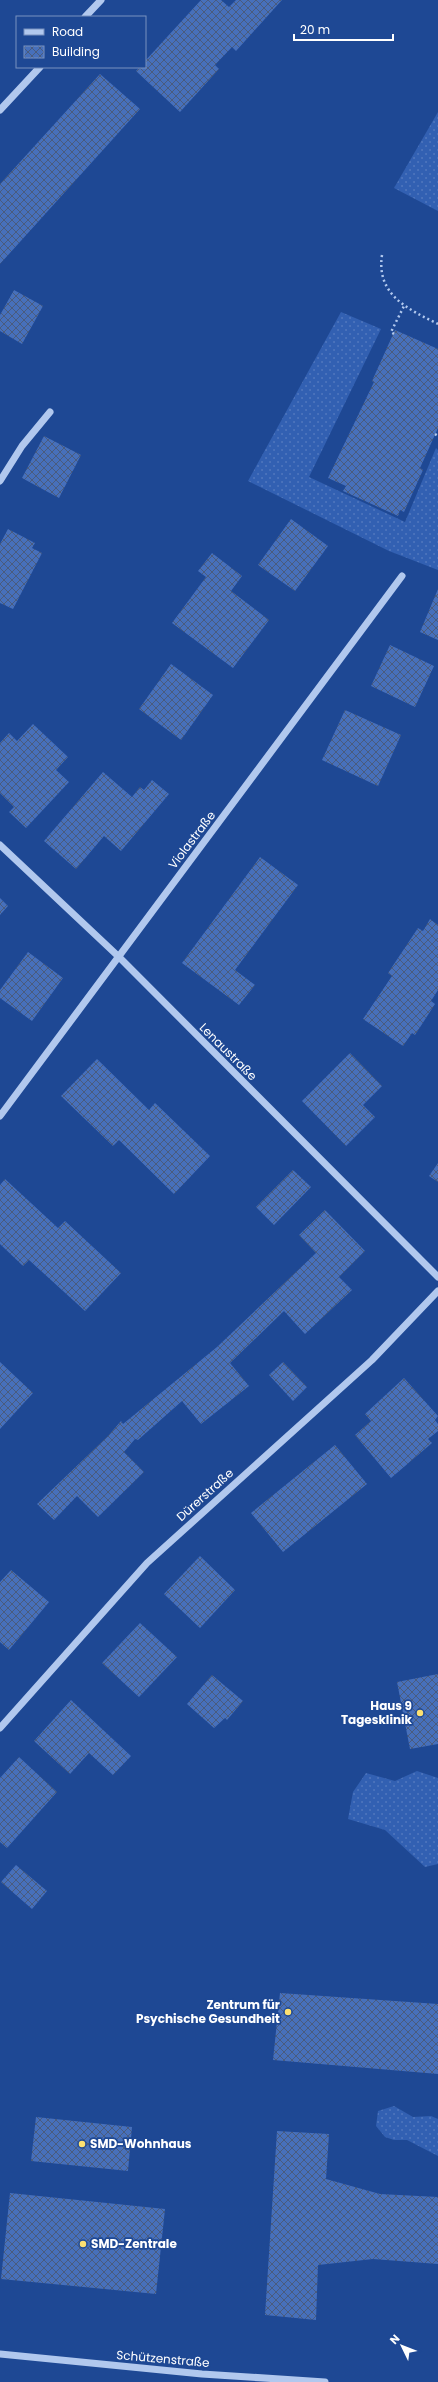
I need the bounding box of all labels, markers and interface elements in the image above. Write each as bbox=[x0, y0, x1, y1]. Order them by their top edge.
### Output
legend bbox=[16, 16, 146, 68]
scale bar bbox=[294, 16, 393, 42]
text: 20 m bbox=[300, 21, 330, 38]
text: Road bbox=[52, 23, 83, 40]
text: Building bbox=[52, 43, 100, 60]
street label: Violastraße bbox=[164, 807, 219, 872]
street label: Lenaustraße bbox=[196, 1019, 261, 1084]
street label: Dürerstraße bbox=[172, 1464, 237, 1525]
place label: Haus 9 Tagesklinik bbox=[341, 1697, 413, 1728]
marker: Haus 9 Tagesklinik bbox=[415, 1708, 425, 1718]
place label: Zentrum für Psychische Gesundheit bbox=[136, 1996, 280, 2027]
marker: Zentrum für Psychische Gesundheit bbox=[283, 2007, 293, 2017]
place label: SMD-Wohnhaus bbox=[90, 2135, 192, 2152]
marker: SMD-Wohnhaus bbox=[77, 2139, 87, 2149]
place label: SMD-Zentrale bbox=[91, 2235, 177, 2252]
marker: SMD-Zentrale bbox=[78, 2239, 88, 2249]
north arrow bbox=[382, 2326, 422, 2366]
text: N bbox=[386, 2331, 403, 2348]
street label: Schützenstraße bbox=[116, 2346, 210, 2371]

